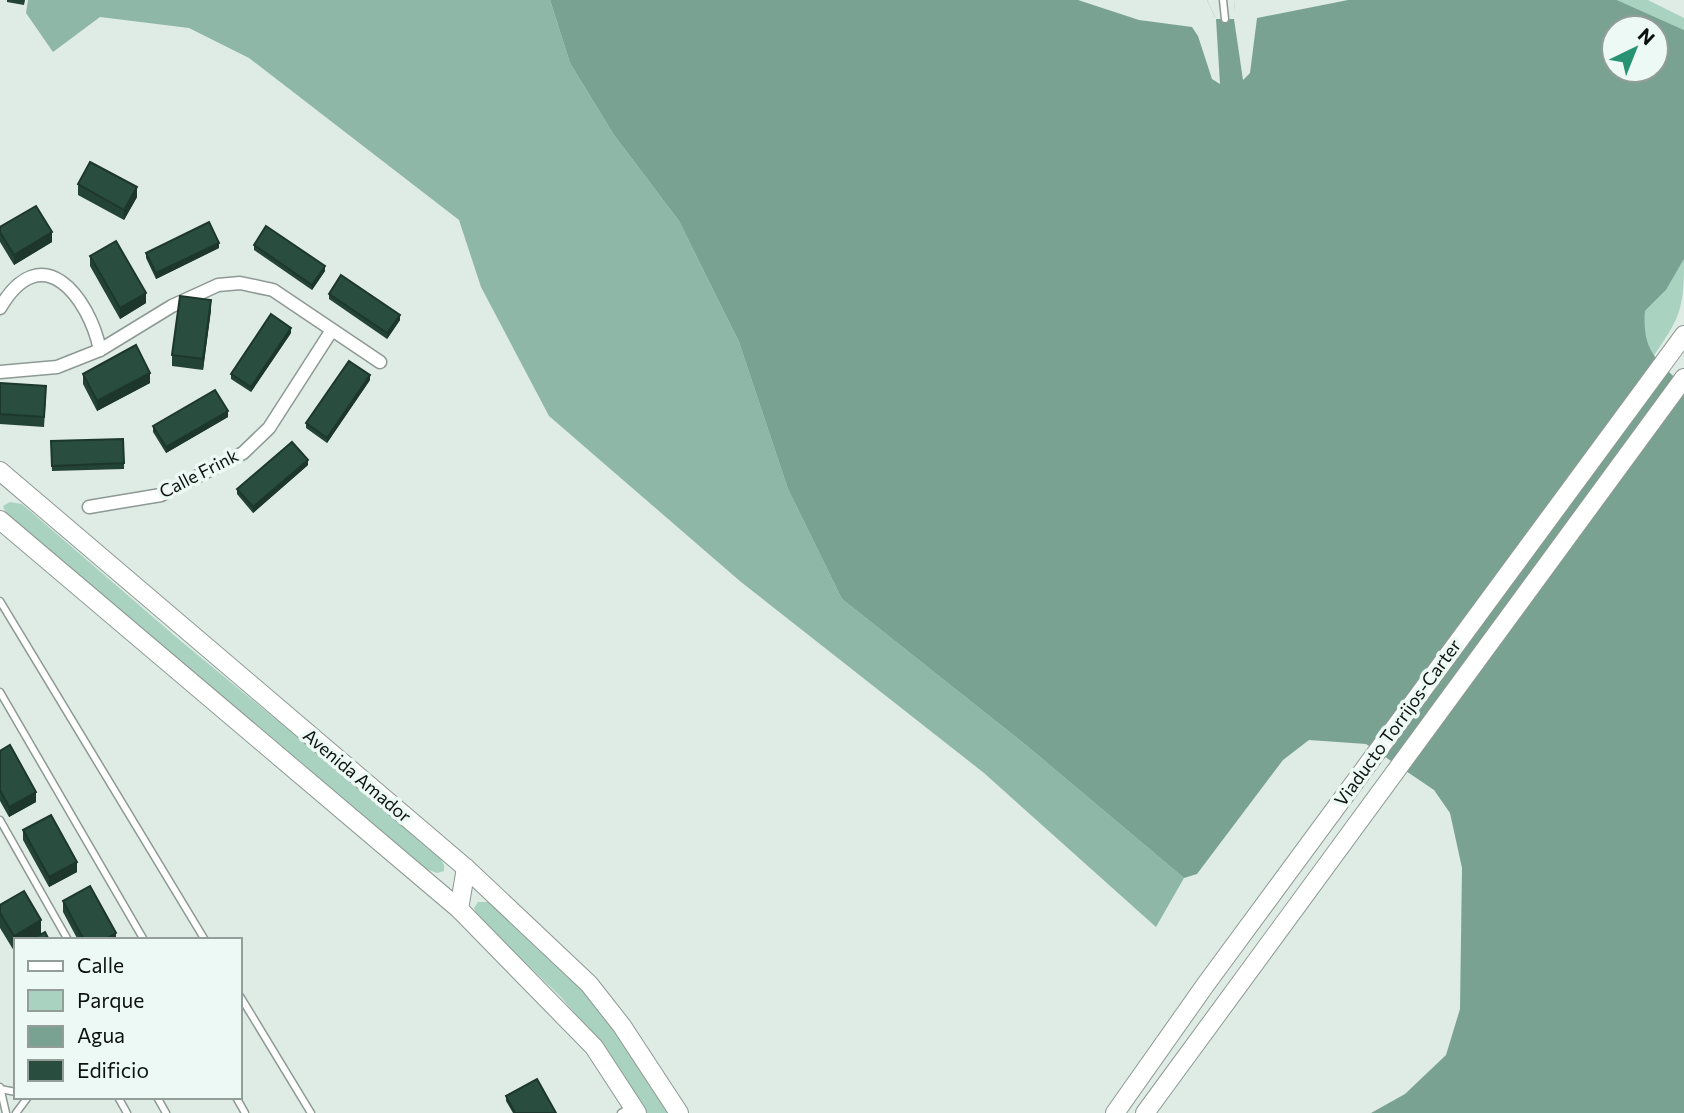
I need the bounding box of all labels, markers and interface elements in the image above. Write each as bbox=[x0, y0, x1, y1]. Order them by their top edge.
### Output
north arrow bbox=[1600, 14, 1670, 84]
text: N bbox=[1634, 23, 1660, 49]
street label: Calle Frink bbox=[155, 444, 242, 502]
street label: Viaducto Torrijos-Carter bbox=[1329, 635, 1465, 810]
street label: Avenida Amador bbox=[299, 724, 416, 827]
legend bbox=[14, 938, 242, 1099]
text: Calle bbox=[77, 952, 124, 977]
text: Parque bbox=[77, 987, 144, 1012]
text: Agua bbox=[77, 1022, 125, 1047]
text: Edificio bbox=[77, 1057, 149, 1082]

